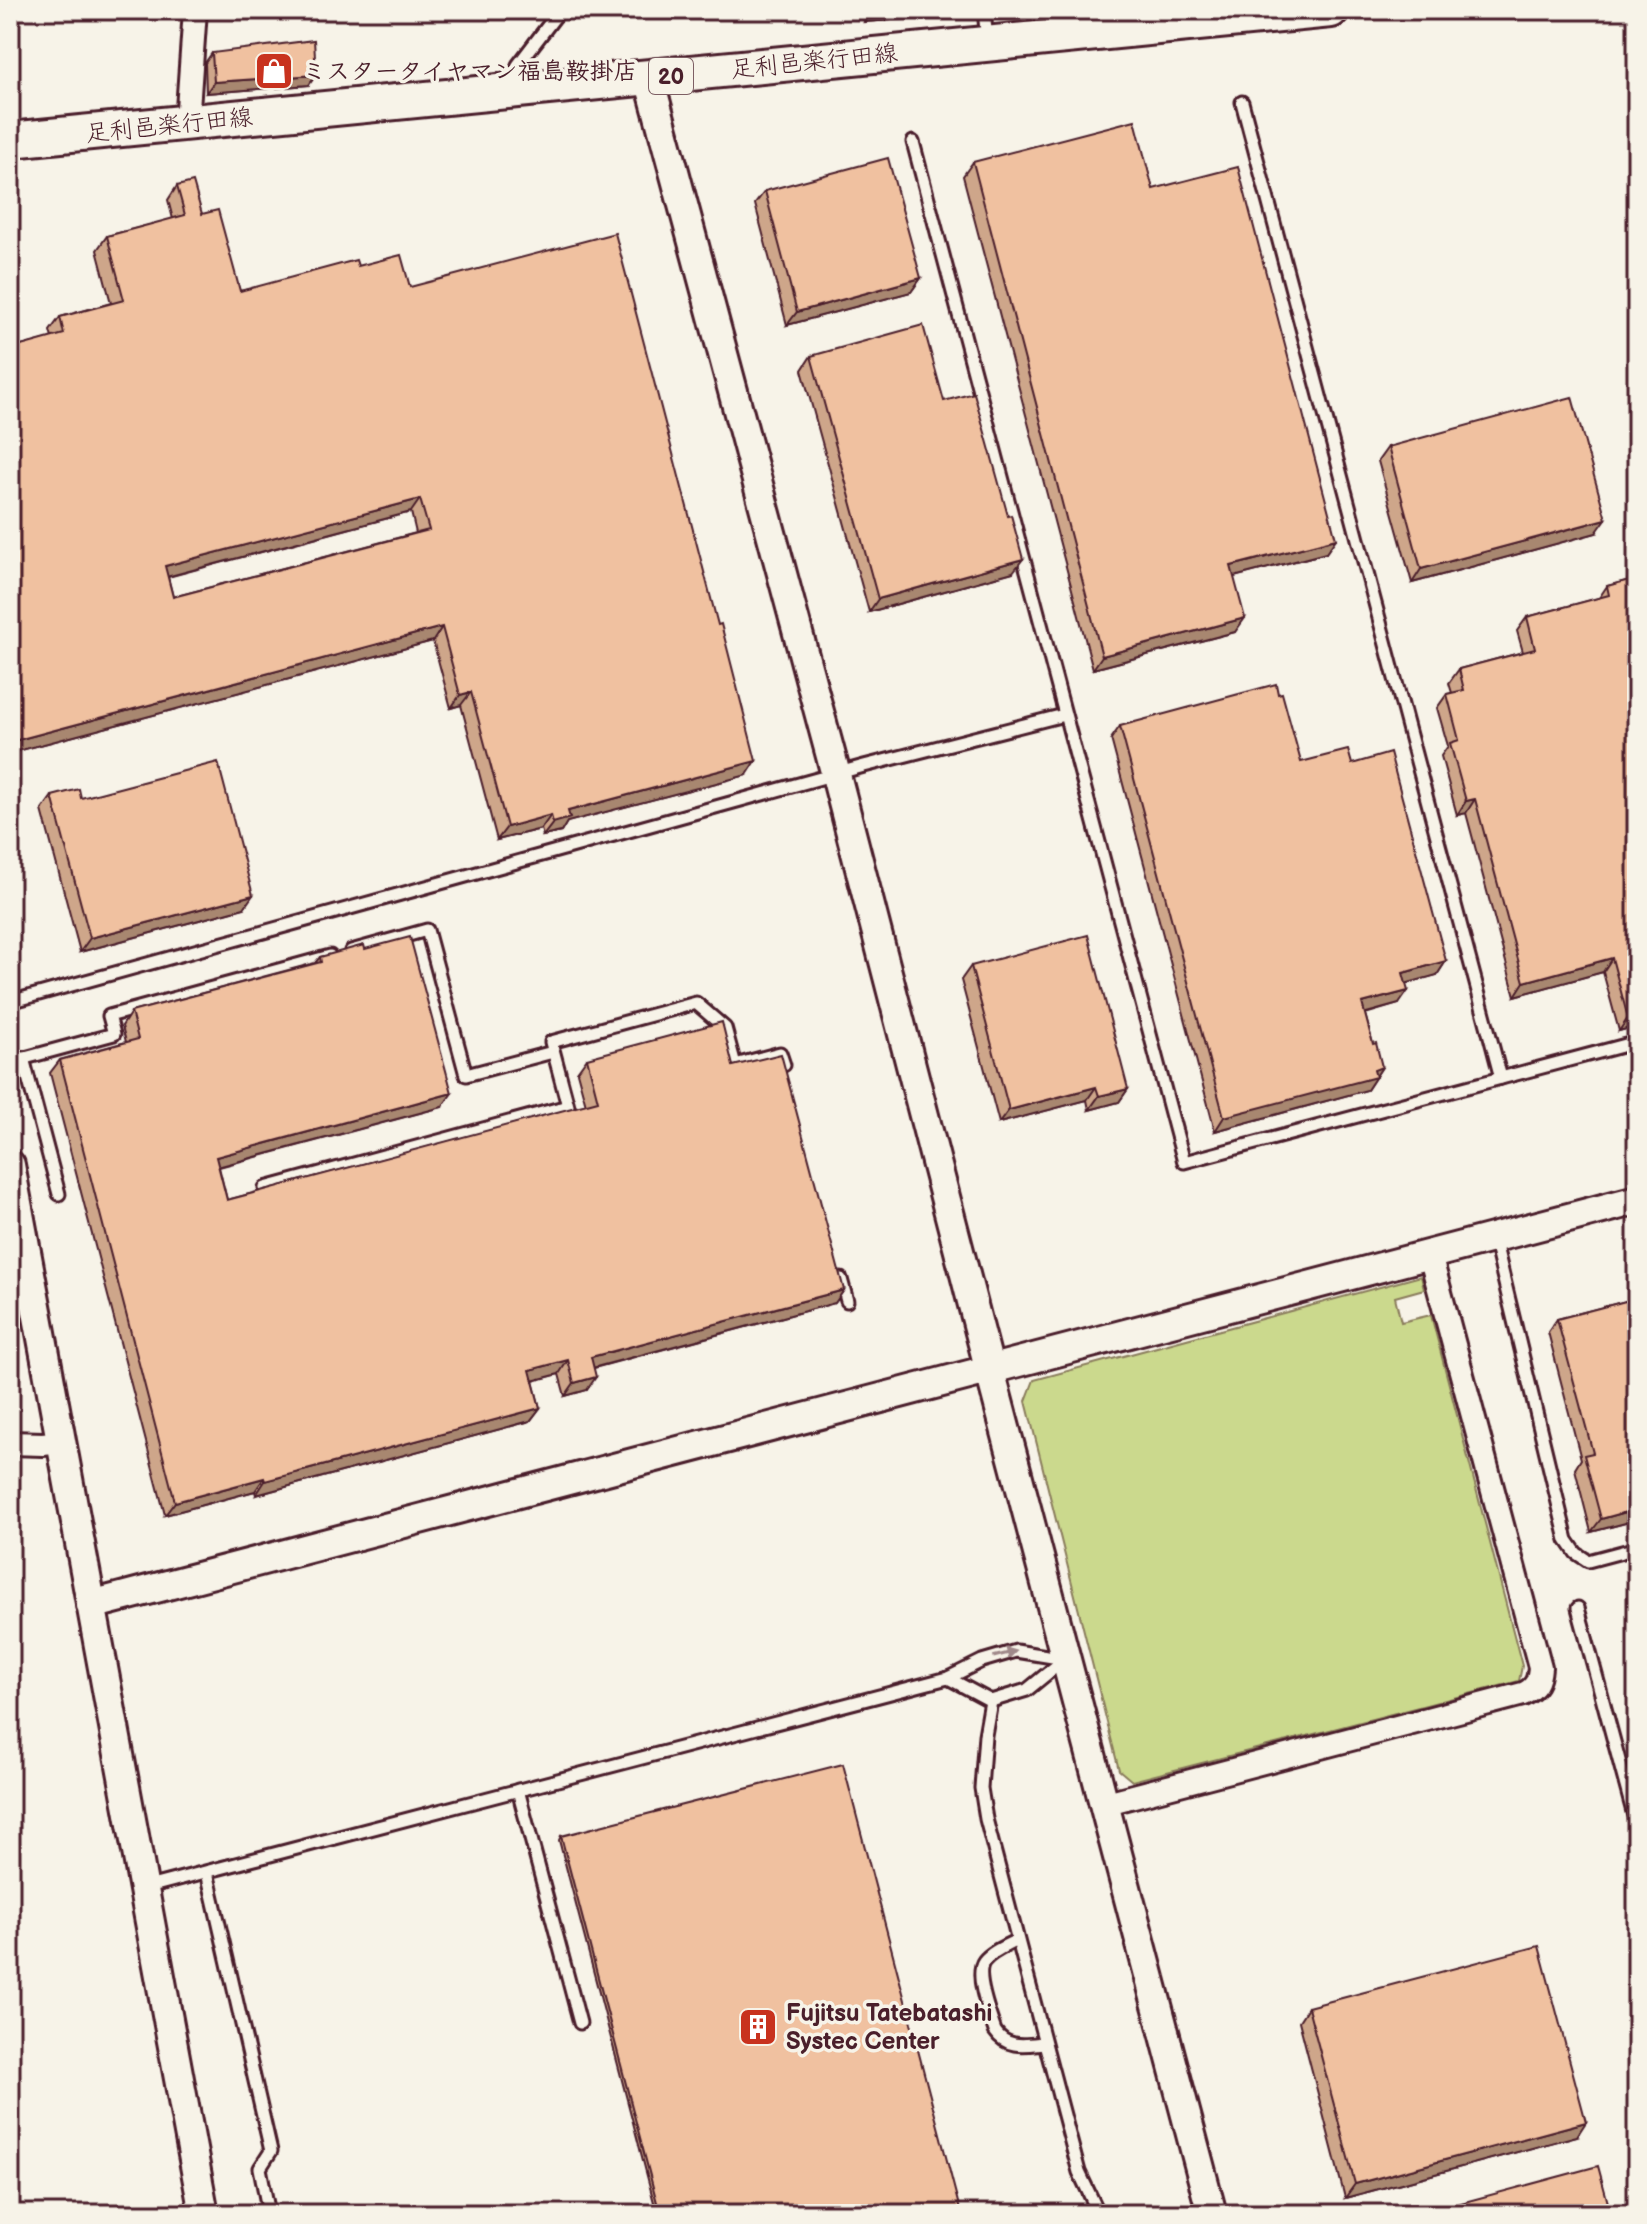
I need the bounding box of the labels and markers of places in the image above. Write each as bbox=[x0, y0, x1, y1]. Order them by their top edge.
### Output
shop icon: ミスタータイヤマン福島鞍掛店 bbox=[253, 50, 295, 92]
place label: ミスタータイヤマン福島鞍掛店 bbox=[302, 57, 638, 86]
place label: Fujitsu Tatebatashi Systec Center bbox=[786, 1999, 992, 2056]
building icon: Fujitsu Tatebatashi Systec Center bbox=[737, 2006, 779, 2048]

